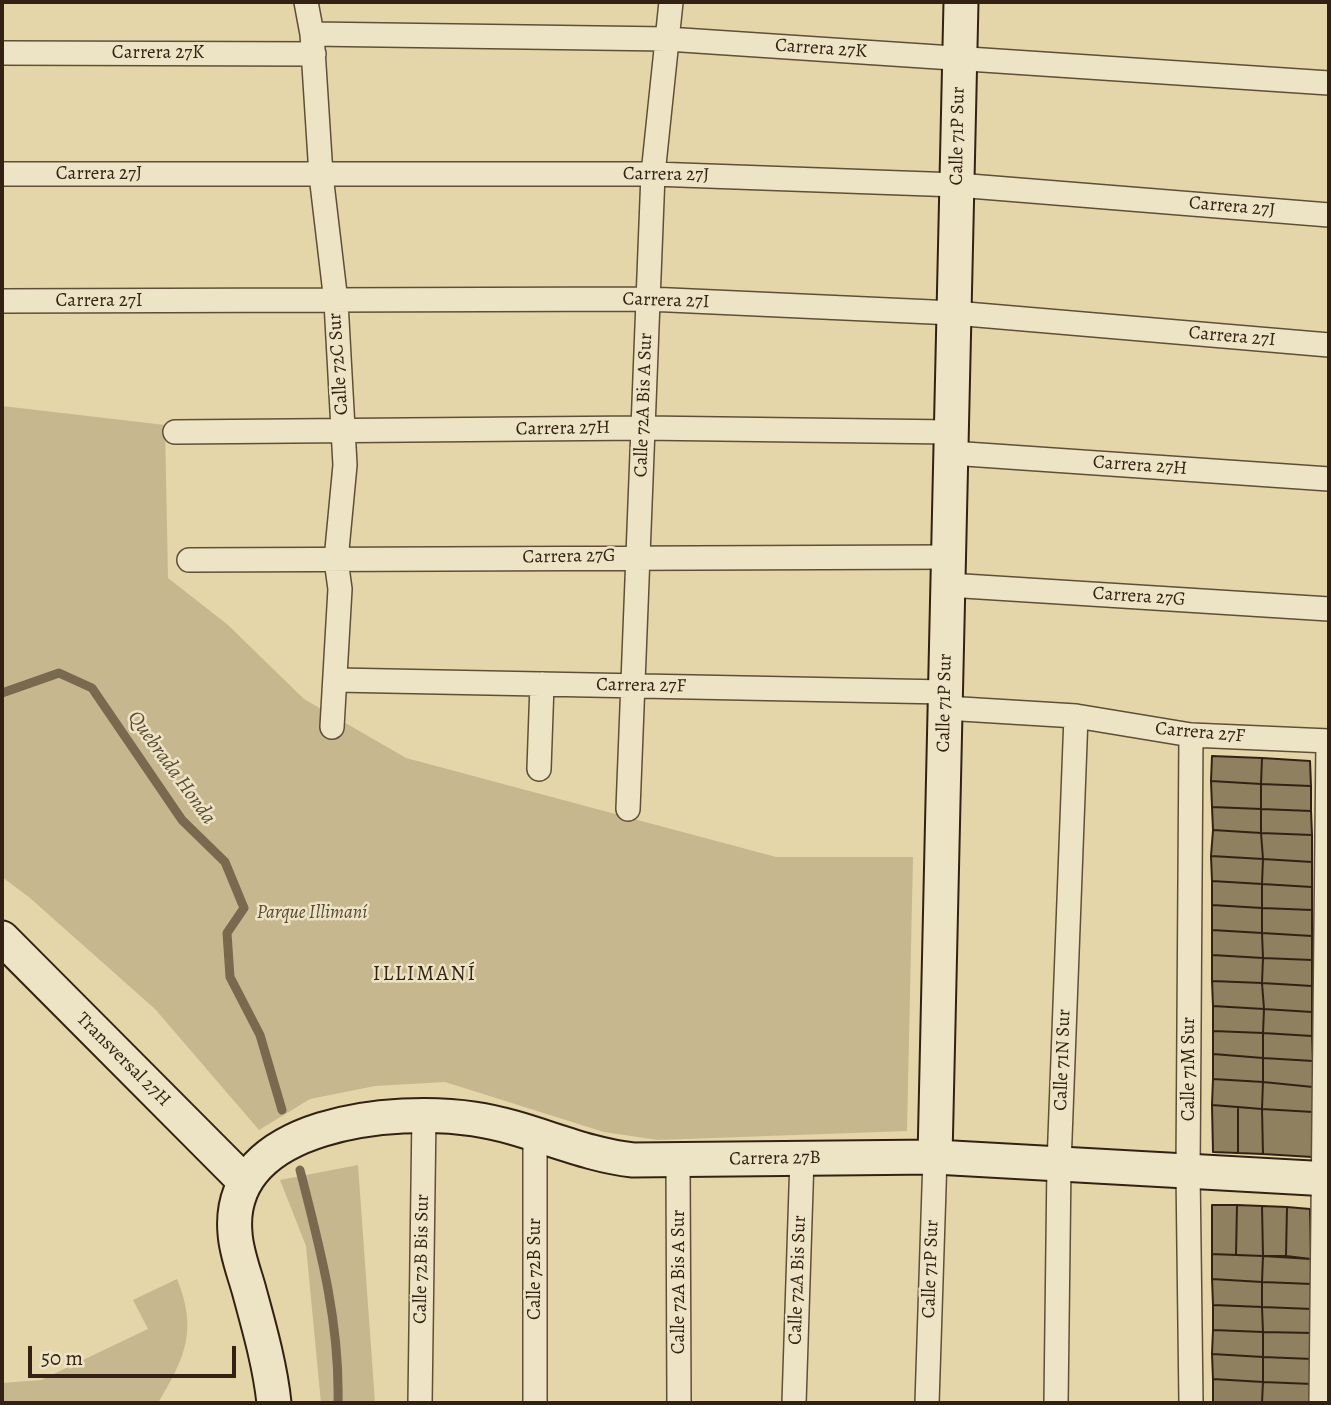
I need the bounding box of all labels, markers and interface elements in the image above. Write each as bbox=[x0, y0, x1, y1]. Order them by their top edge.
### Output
street label: Carrera 27K bbox=[774, 34, 868, 64]
street label: Carrera 27K bbox=[112, 42, 204, 64]
street label: Calle 71P Sur bbox=[946, 86, 970, 186]
street label: Carrera 27J bbox=[56, 163, 142, 185]
street label: Carrera 27J bbox=[623, 163, 709, 187]
street label: Carrera 27J bbox=[1188, 192, 1276, 222]
street label: Carrera 27I bbox=[622, 288, 710, 314]
street label: Carrera 27I bbox=[55, 290, 143, 312]
street label: Calle 72C Sur bbox=[324, 312, 354, 416]
street label: Carrera 27I bbox=[1188, 322, 1276, 352]
street label: Calle 72A Bis A Sur bbox=[630, 332, 658, 478]
street label: Carrera 27H bbox=[515, 417, 611, 441]
street label: Carrera 27H bbox=[1092, 451, 1188, 481]
street label: Carrera 27G bbox=[522, 545, 616, 569]
street label: Carrera 27G bbox=[1092, 582, 1186, 612]
street label: Calle 71P Sur bbox=[933, 653, 957, 753]
street label: Carrera 27F bbox=[596, 674, 686, 698]
water label: Quebrada Honda bbox=[121, 706, 221, 830]
street label: Carrera 27F bbox=[1154, 718, 1246, 748]
park label: Parque Illimaní bbox=[257, 902, 367, 924]
district label: ILLIMANÍ bbox=[374, 962, 476, 988]
street label: Transversal 27H bbox=[71, 1008, 175, 1112]
street label: Calle 71N Sur bbox=[1050, 1009, 1076, 1111]
street label: Calle 71M Sur bbox=[1178, 1017, 1200, 1121]
street label: Carrera 27B bbox=[729, 1147, 821, 1171]
street label: Calle 72B Bis Sur bbox=[409, 1194, 435, 1324]
street label: Calle 72A Bis A Sur bbox=[668, 1210, 690, 1354]
street label: Calle 72A Bis Sur bbox=[784, 1215, 812, 1345]
street label: Calle 72B Sur bbox=[524, 1218, 546, 1320]
street label: Calle 71P Sur bbox=[918, 1219, 944, 1319]
scale bar bbox=[32, 1332, 240, 1376]
text: 50 m bbox=[41, 1344, 83, 1372]

